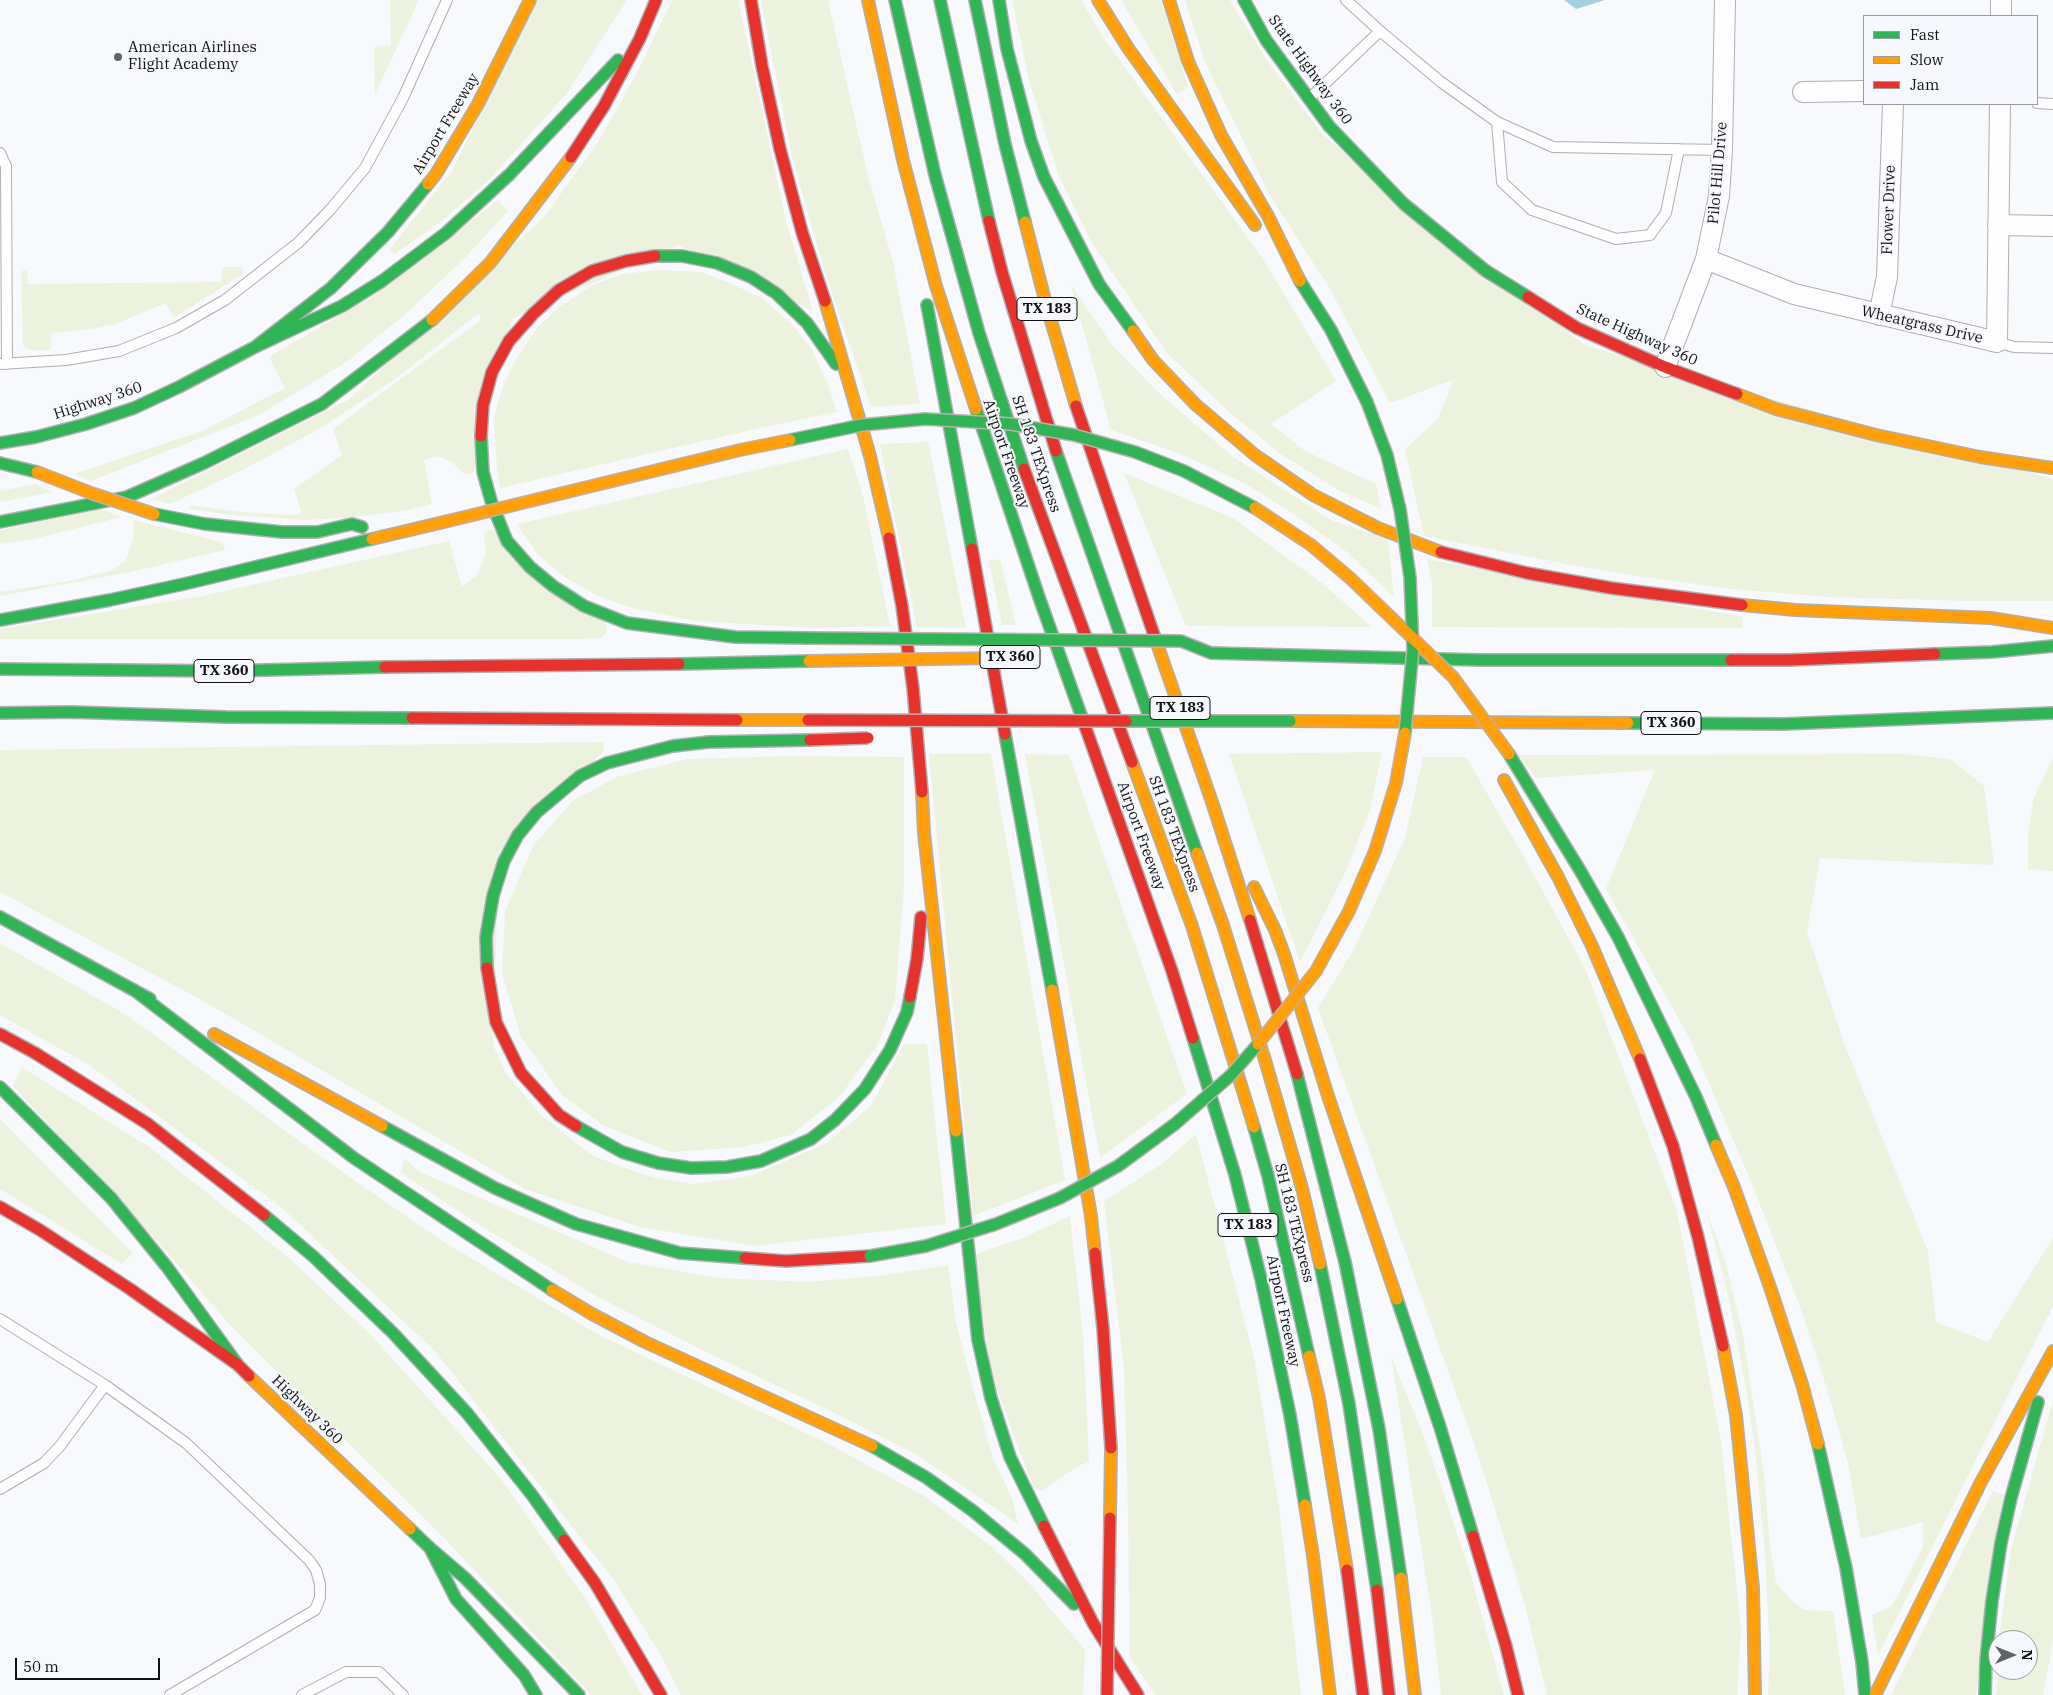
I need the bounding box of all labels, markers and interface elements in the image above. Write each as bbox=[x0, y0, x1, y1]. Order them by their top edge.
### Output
street label: State Highway 360 bbox=[1264, 12, 1356, 128]
legend bbox=[1863, 15, 2038, 105]
text: Fast bbox=[1910, 25, 1940, 44]
place label: American Airlines Flight Academy bbox=[128, 39, 257, 74]
text: Slow bbox=[1910, 50, 1943, 69]
marker: American Airlines Flight Academy bbox=[112, 51, 124, 63]
street label: Airport Freeway bbox=[409, 70, 483, 178]
text: Jam bbox=[1910, 75, 1939, 94]
street label: Pilot Hill Drive bbox=[1705, 121, 1731, 225]
street label: Flower Drive bbox=[1878, 165, 1900, 255]
road number: TX 183 bbox=[1017, 298, 1077, 320]
street label: State Highway 360 bbox=[1574, 300, 1700, 370]
street label: Wheatgrass Drive bbox=[1859, 302, 1985, 348]
street label: Highway 360 bbox=[51, 378, 145, 424]
street label: SH 183 TEXpress bbox=[1008, 393, 1064, 515]
street label: Airport Freeway bbox=[979, 397, 1033, 511]
road number: TX 360 bbox=[980, 646, 1040, 669]
road number: TX 360 bbox=[194, 659, 254, 682]
road number: TX 183 bbox=[1150, 696, 1210, 720]
road number: TX 360 bbox=[1641, 711, 1701, 734]
street label: SH 183 TEXpress bbox=[1145, 773, 1203, 895]
street label: Airport Freeway bbox=[1113, 779, 1169, 893]
street label: SH 183 TEXpress bbox=[1270, 1161, 1318, 1285]
road number: TX 183 bbox=[1218, 1214, 1278, 1236]
street label: Airport Freeway bbox=[1262, 1253, 1304, 1369]
street label: Highway 360 bbox=[268, 1372, 346, 1448]
north arrow bbox=[1988, 1630, 2038, 1680]
scale bar bbox=[18, 1648, 162, 1680]
text: N bbox=[2018, 1649, 2036, 1661]
text: 50 m bbox=[23, 1657, 59, 1676]

